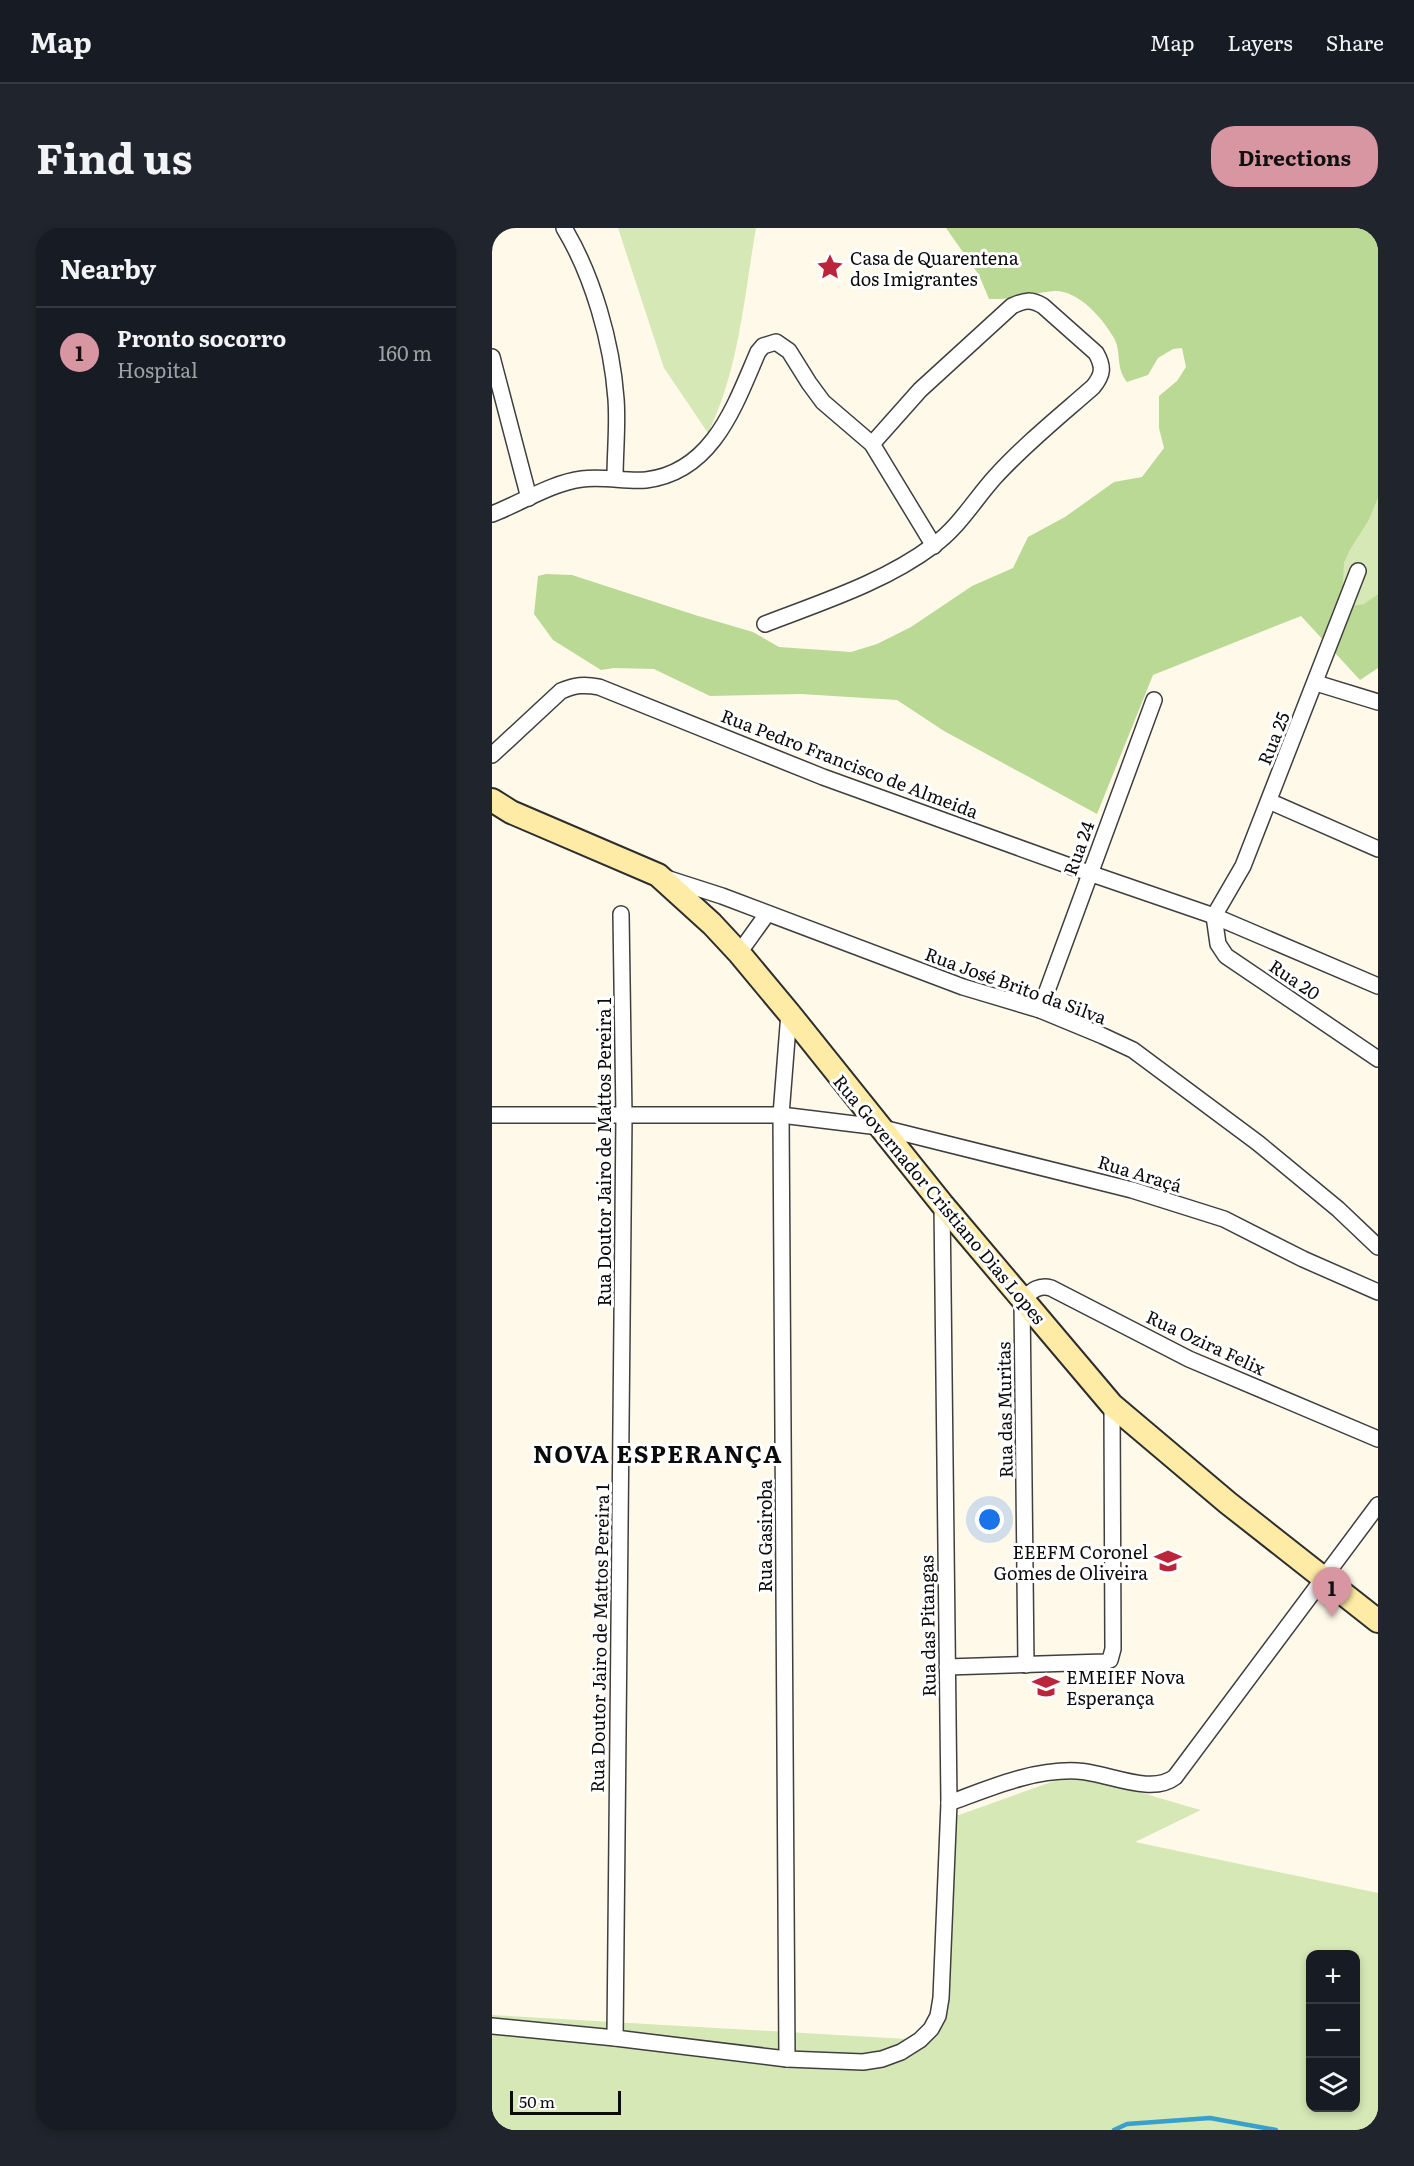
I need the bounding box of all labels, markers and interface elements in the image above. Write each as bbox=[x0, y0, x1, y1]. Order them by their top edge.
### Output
text: Map bbox=[30, 20, 92, 62]
text: Map bbox=[1150, 26, 1195, 57]
text: Layers bbox=[1228, 26, 1293, 57]
text: Share bbox=[1326, 26, 1384, 57]
text: Find us bbox=[36, 125, 193, 187]
button: Directions bbox=[1211, 126, 1378, 187]
place label: Casa de Quarentena dos Imigrantes bbox=[850, 244, 1019, 292]
text: Nearby bbox=[60, 248, 156, 287]
place icon: Casa de Quarentena dos Imigrantes bbox=[815, 252, 845, 282]
text: Pronto socorro bbox=[117, 321, 286, 354]
text: 1 bbox=[75, 337, 84, 367]
text: 160 m bbox=[378, 337, 432, 367]
text: Hospital bbox=[117, 354, 198, 384]
street label: Rua Pedro Francisco de Almeida bbox=[717, 701, 983, 825]
street label: Rua 25 bbox=[1250, 707, 1296, 769]
street label: Rua 24 bbox=[1056, 817, 1100, 879]
street label: Rua José Brito da Silva bbox=[921, 940, 1111, 1031]
street label: Rua 20 bbox=[1264, 952, 1326, 1006]
street label: Rua Doutor Jairo de Mattos Pereira 1 bbox=[590, 997, 617, 1307]
street label: Rua Governador Cristiano Dias Lopes bbox=[827, 1068, 1053, 1330]
street label: Rua Araçá bbox=[1095, 1147, 1186, 1199]
street label: Rua Ozira Felix bbox=[1142, 1303, 1271, 1382]
street label: Rua das Muritas bbox=[989, 1342, 1019, 1478]
district label: NOVA ESPERANÇA bbox=[533, 1435, 783, 1470]
street label: Rua Gasiroba bbox=[751, 1479, 778, 1593]
street label: Rua Doutor Jairo de Mattos Pereira 1 bbox=[583, 1483, 615, 1793]
your location bbox=[975, 1505, 1004, 1534]
place label: EEEFM Coronel Gomes de Oliveira bbox=[993, 1538, 1148, 1586]
school or university icon: EEEFM Coronel Gomes de Oliveira bbox=[1153, 1546, 1183, 1576]
street label: Rua das Pitangas bbox=[912, 1555, 942, 1697]
pin: 1 bbox=[1312, 1568, 1352, 1617]
place label: EMEIEF Nova Esperança bbox=[1066, 1663, 1185, 1711]
school or university icon: EMEIEF Nova Esperança bbox=[1031, 1671, 1061, 1701]
map controls bbox=[1306, 1950, 1360, 2112]
button: + bbox=[1306, 1950, 1360, 2004]
button: − bbox=[1306, 2004, 1360, 2058]
button: layers bbox=[1306, 2058, 1360, 2112]
scale bar bbox=[510, 2088, 621, 2116]
text: 50 m bbox=[519, 2089, 555, 2113]

